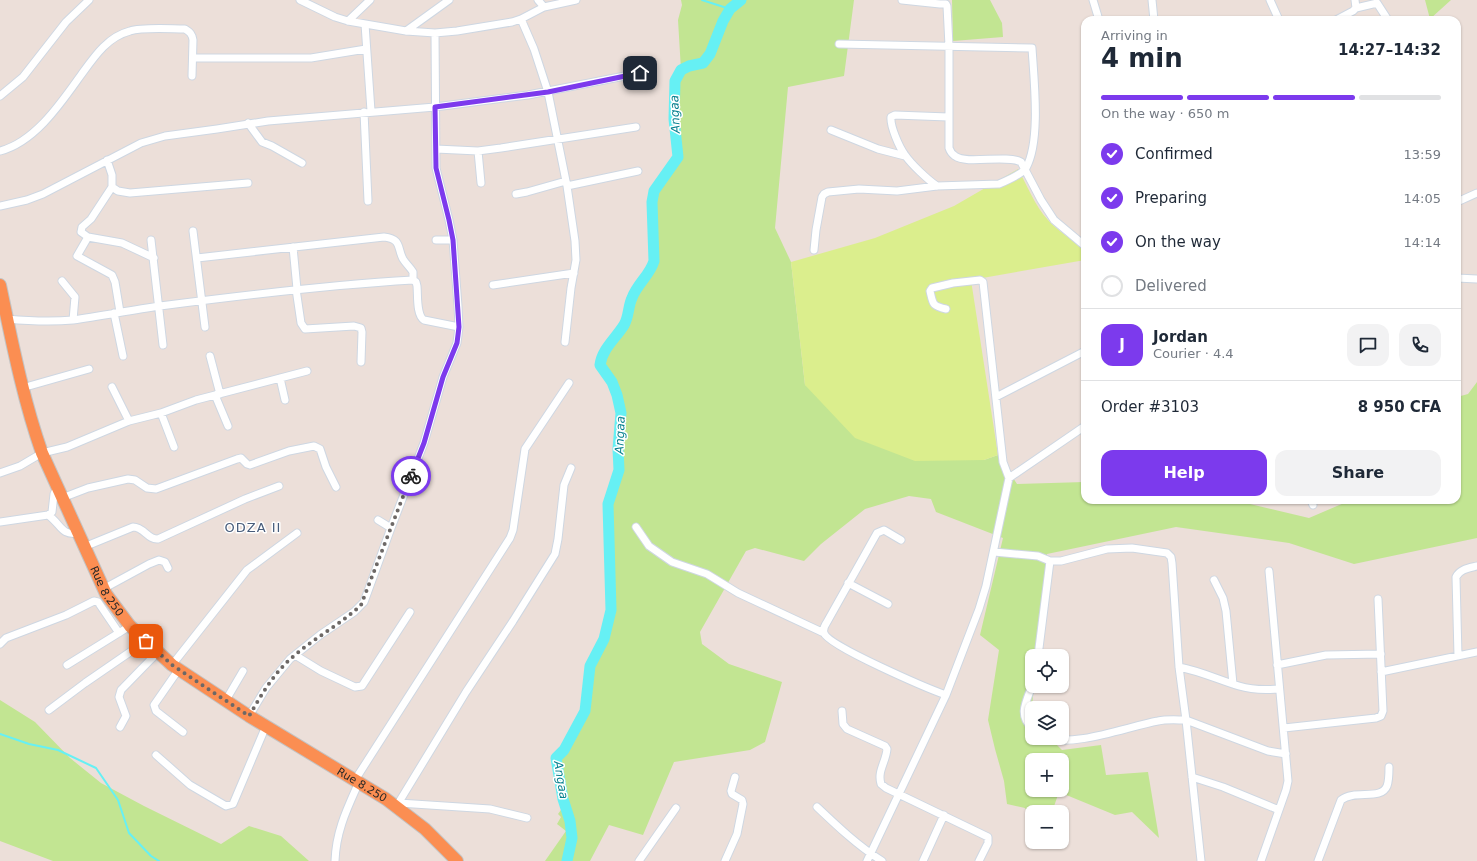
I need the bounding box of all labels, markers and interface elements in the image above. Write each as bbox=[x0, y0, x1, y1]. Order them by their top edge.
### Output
text: Arriving in bbox=[1101, 28, 1168, 43]
text: 14:27–14:32 bbox=[1338, 41, 1441, 59]
text: 4 min bbox=[1101, 43, 1183, 73]
pin bbox=[623, 56, 657, 90]
icon: home bbox=[629, 62, 651, 84]
water label: Angaa bbox=[667, 95, 683, 134]
text: On the way · 650 m bbox=[1101, 106, 1229, 121]
icon: check bbox=[1101, 143, 1123, 165]
text: Confirmed bbox=[1135, 145, 1213, 163]
text: 13:59 bbox=[1404, 147, 1441, 162]
icon: check bbox=[1101, 187, 1123, 209]
text: Preparing bbox=[1135, 189, 1207, 207]
text: 14:05 bbox=[1404, 191, 1441, 206]
icon: check bbox=[1101, 231, 1123, 253]
text: On the way bbox=[1135, 233, 1221, 251]
text: 14:14 bbox=[1404, 235, 1441, 250]
text: Delivered bbox=[1135, 277, 1207, 295]
button: chat bbox=[1347, 324, 1389, 366]
button: phone bbox=[1399, 324, 1441, 366]
text: Jordan bbox=[1153, 328, 1208, 346]
text: J bbox=[1119, 336, 1125, 354]
text: Courier · 4.4 bbox=[1153, 346, 1234, 361]
text: Order #3103 bbox=[1101, 398, 1199, 416]
text: 8 950 CFA bbox=[1358, 398, 1441, 416]
water label: Angaa bbox=[612, 416, 628, 455]
button: Help bbox=[1101, 450, 1267, 496]
button: Share bbox=[1275, 450, 1441, 496]
courier bbox=[391, 456, 431, 496]
icon: bike bbox=[400, 465, 422, 487]
district label: ODZA II bbox=[225, 520, 281, 535]
street label: Rue 8.250 bbox=[88, 564, 127, 619]
pin bbox=[129, 624, 163, 658]
icon: bag bbox=[135, 630, 157, 652]
map controls bbox=[1025, 649, 1069, 849]
button: locate bbox=[1025, 649, 1069, 693]
button: layers bbox=[1025, 701, 1069, 745]
button: + bbox=[1025, 753, 1069, 797]
water label: Angaa bbox=[551, 759, 571, 800]
street label: Rue 8.250 bbox=[335, 764, 389, 805]
button: − bbox=[1025, 805, 1069, 849]

